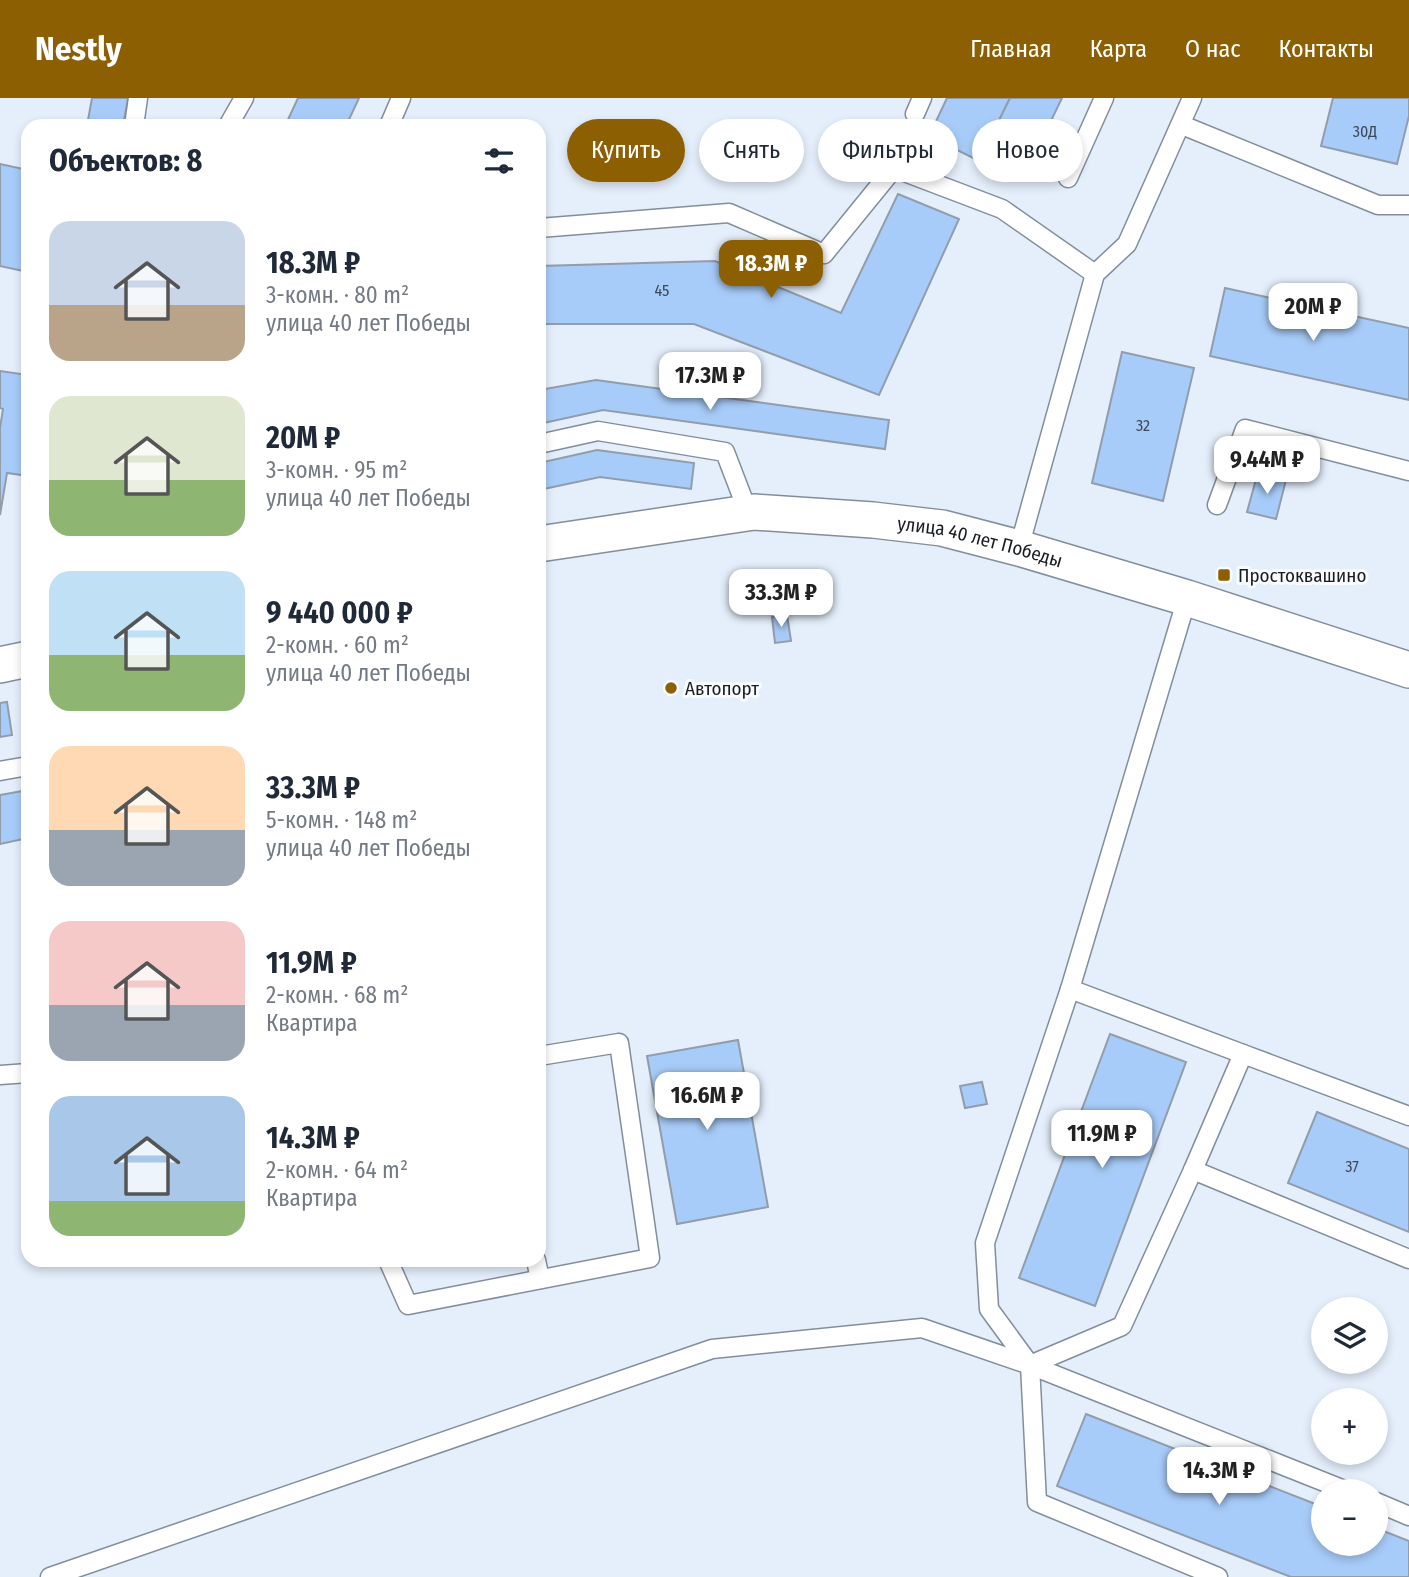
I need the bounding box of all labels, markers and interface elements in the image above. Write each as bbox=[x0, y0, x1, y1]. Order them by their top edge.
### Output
text: Nestly bbox=[35, 29, 122, 69]
text: Главная bbox=[970, 35, 1052, 63]
text: Карта bbox=[1090, 35, 1147, 63]
text: О нас bbox=[1185, 35, 1240, 63]
text: Контакты bbox=[1278, 35, 1374, 63]
chip: Купить bbox=[567, 119, 685, 182]
chip: Снять bbox=[699, 119, 804, 182]
chip: Фильтры bbox=[818, 119, 958, 182]
chip: Новое bbox=[972, 119, 1083, 182]
house number: 30Д bbox=[1353, 122, 1377, 141]
icon: filters bbox=[480, 142, 518, 180]
text: Объектов: 8 bbox=[49, 143, 202, 179]
pin: 18.3M ₽ bbox=[706, 240, 836, 300]
text: 18.3M ₽ bbox=[266, 245, 360, 281]
icon: home bbox=[105, 249, 189, 333]
text: 18.3M ₽ bbox=[735, 249, 807, 277]
text: 3-комн. · 80 m² bbox=[266, 281, 409, 309]
house number: 45 bbox=[655, 281, 669, 300]
pin: 20M ₽ bbox=[1264, 284, 1362, 343]
text: 20M ₽ bbox=[1285, 292, 1342, 320]
text: улица 40 лет Победы bbox=[266, 309, 471, 337]
pin: 17.3M ₽ bbox=[645, 352, 775, 412]
text: 17.3M ₽ bbox=[675, 361, 745, 389]
house number: 32 bbox=[1136, 416, 1150, 435]
text: 20M ₽ bbox=[266, 420, 340, 456]
icon: home bbox=[105, 424, 189, 508]
pin: 9.44M ₽ bbox=[1202, 436, 1332, 496]
text: 9.44M ₽ bbox=[1230, 445, 1304, 473]
text: 3-комн. · 95 m² bbox=[266, 456, 407, 484]
text: улица 40 лет Победы bbox=[266, 484, 471, 512]
street label: улица 40 лет Победы bbox=[896, 512, 1065, 572]
place label: Простоквашино bbox=[1238, 564, 1366, 587]
marker: Простоквашино bbox=[1216, 567, 1232, 583]
pin: 33.3M ₽ bbox=[716, 570, 846, 629]
text: 33.3M ₽ bbox=[745, 578, 817, 606]
text: 9 440 000 ₽ bbox=[266, 595, 413, 631]
icon: home bbox=[105, 599, 189, 683]
text: 2-комн. · 60 m² bbox=[266, 631, 409, 659]
text: улица 40 лет Победы bbox=[266, 659, 471, 687]
place label: Автопорт bbox=[685, 677, 759, 700]
marker: Автопорт bbox=[663, 680, 679, 696]
text: 33.3M ₽ bbox=[266, 770, 360, 806]
icon: home bbox=[105, 774, 189, 858]
text: 5-комн. · 148 m² bbox=[266, 806, 417, 834]
text: улица 40 лет Победы bbox=[266, 834, 471, 862]
text: 11.9M ₽ bbox=[266, 945, 357, 981]
icon: home bbox=[105, 949, 189, 1033]
text: 2-комн. · 68 m² bbox=[266, 981, 408, 1009]
text: Квартира bbox=[266, 1009, 358, 1037]
pin: 16.6M ₽ bbox=[642, 1072, 772, 1132]
text: 16.6M ₽ bbox=[671, 1081, 743, 1109]
pin: 11.9M ₽ bbox=[1037, 1110, 1167, 1170]
text: 11.9M ₽ bbox=[1067, 1119, 1137, 1147]
text: 14.3M ₽ bbox=[266, 1120, 360, 1156]
icon: home bbox=[105, 1124, 189, 1208]
text: 2-комн. · 64 m² bbox=[266, 1156, 408, 1184]
house number: 37 bbox=[1345, 1157, 1359, 1176]
text: Квартира bbox=[266, 1184, 358, 1212]
map controls bbox=[1311, 1297, 1388, 1556]
button: layers bbox=[1311, 1297, 1388, 1374]
button: + bbox=[1311, 1388, 1388, 1465]
pin: 14.3M ₽ bbox=[1154, 1448, 1284, 1507]
text: 14.3M ₽ bbox=[1183, 1456, 1255, 1484]
button: − bbox=[1311, 1479, 1388, 1556]

